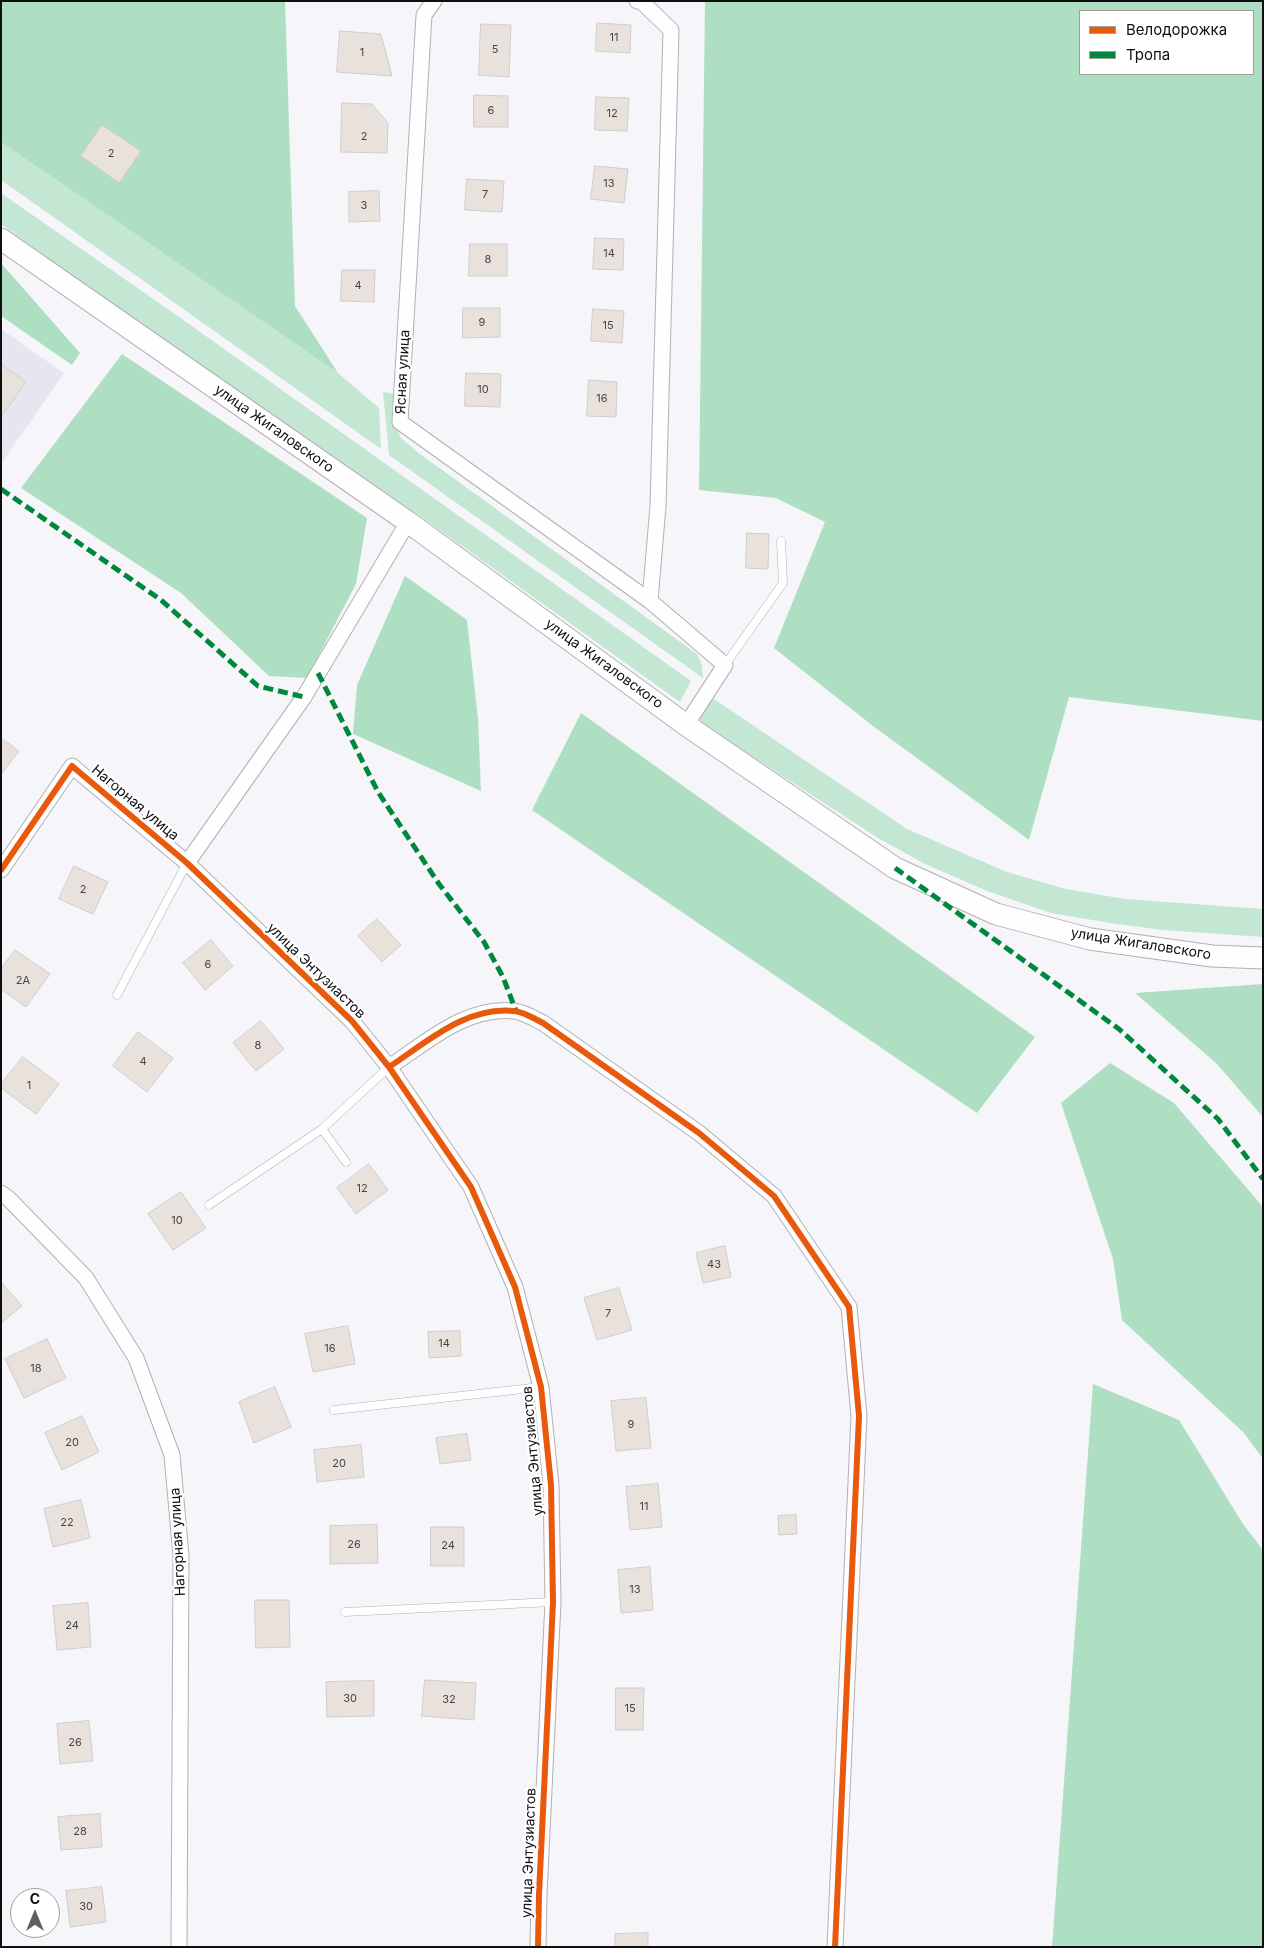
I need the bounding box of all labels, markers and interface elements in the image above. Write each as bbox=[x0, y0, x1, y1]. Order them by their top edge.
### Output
legend bbox=[1079, 10, 1254, 75]
text: Велодорожка bbox=[1126, 20, 1227, 39]
house number: 11 bbox=[610, 31, 618, 45]
house number: 5 bbox=[492, 43, 498, 57]
text: Тропа bbox=[1126, 45, 1170, 64]
house number: 1 bbox=[360, 46, 364, 60]
house number: 6 bbox=[488, 104, 494, 118]
house number: 12 bbox=[606, 107, 618, 121]
house number: 2 bbox=[361, 130, 367, 144]
house number: 2 bbox=[108, 147, 114, 161]
house number: 13 bbox=[603, 177, 615, 191]
house number: 7 bbox=[482, 188, 488, 202]
house number: 3 bbox=[361, 199, 367, 213]
house number: 14 bbox=[603, 247, 615, 261]
house number: 8 bbox=[485, 253, 491, 267]
house number: 4 bbox=[354, 279, 362, 293]
house number: 9 bbox=[479, 316, 485, 330]
house number: 15 bbox=[602, 319, 614, 333]
street label: Ясная улица bbox=[392, 329, 414, 415]
street label: улица Жигаловского bbox=[211, 381, 337, 477]
house number: 10 bbox=[477, 383, 489, 397]
house number: 16 bbox=[596, 392, 608, 406]
street label: улица Жигаловского bbox=[542, 616, 666, 712]
street label: Нагорная улица bbox=[88, 762, 182, 844]
house number: 2 bbox=[80, 883, 86, 897]
street label: улица Энтузиастов bbox=[263, 920, 369, 1022]
street label: улица Жигаловского bbox=[1070, 925, 1212, 963]
house number: 6 bbox=[205, 958, 211, 972]
house number: 2А bbox=[16, 974, 30, 988]
house number: 8 bbox=[255, 1039, 261, 1053]
house number: 4 bbox=[139, 1055, 147, 1069]
house number: 1 bbox=[27, 1079, 31, 1093]
house number: 12 bbox=[356, 1182, 368, 1196]
house number: 10 bbox=[171, 1214, 183, 1228]
house number: 43 bbox=[707, 1258, 721, 1272]
house number: 7 bbox=[605, 1307, 611, 1321]
house number: 14 bbox=[438, 1337, 450, 1351]
house number: 16 bbox=[324, 1342, 336, 1356]
house number: 18 bbox=[30, 1362, 42, 1376]
street label: улица Энтузиастов bbox=[519, 1385, 547, 1517]
house number: 9 bbox=[628, 1418, 634, 1432]
house number: 20 bbox=[65, 1436, 79, 1450]
house number: 20 bbox=[332, 1457, 346, 1471]
street label: Нагорная улица bbox=[167, 1487, 189, 1597]
house number: 11 bbox=[640, 1500, 648, 1514]
house number: 22 bbox=[60, 1516, 74, 1530]
house number: 26 bbox=[347, 1538, 361, 1552]
house number: 24 bbox=[441, 1539, 455, 1553]
house number: 13 bbox=[629, 1583, 641, 1597]
house number: 24 bbox=[65, 1619, 79, 1633]
house number: 30 bbox=[343, 1692, 357, 1706]
house number: 32 bbox=[442, 1693, 456, 1707]
house number: 15 bbox=[624, 1702, 636, 1716]
house number: 26 bbox=[68, 1736, 82, 1750]
street label: улица Энтузиастов bbox=[518, 1788, 540, 1918]
house number: 28 bbox=[73, 1825, 87, 1839]
north arrow bbox=[10, 1888, 60, 1938]
text: С bbox=[30, 1890, 40, 1907]
house number: 30 bbox=[79, 1900, 93, 1914]

